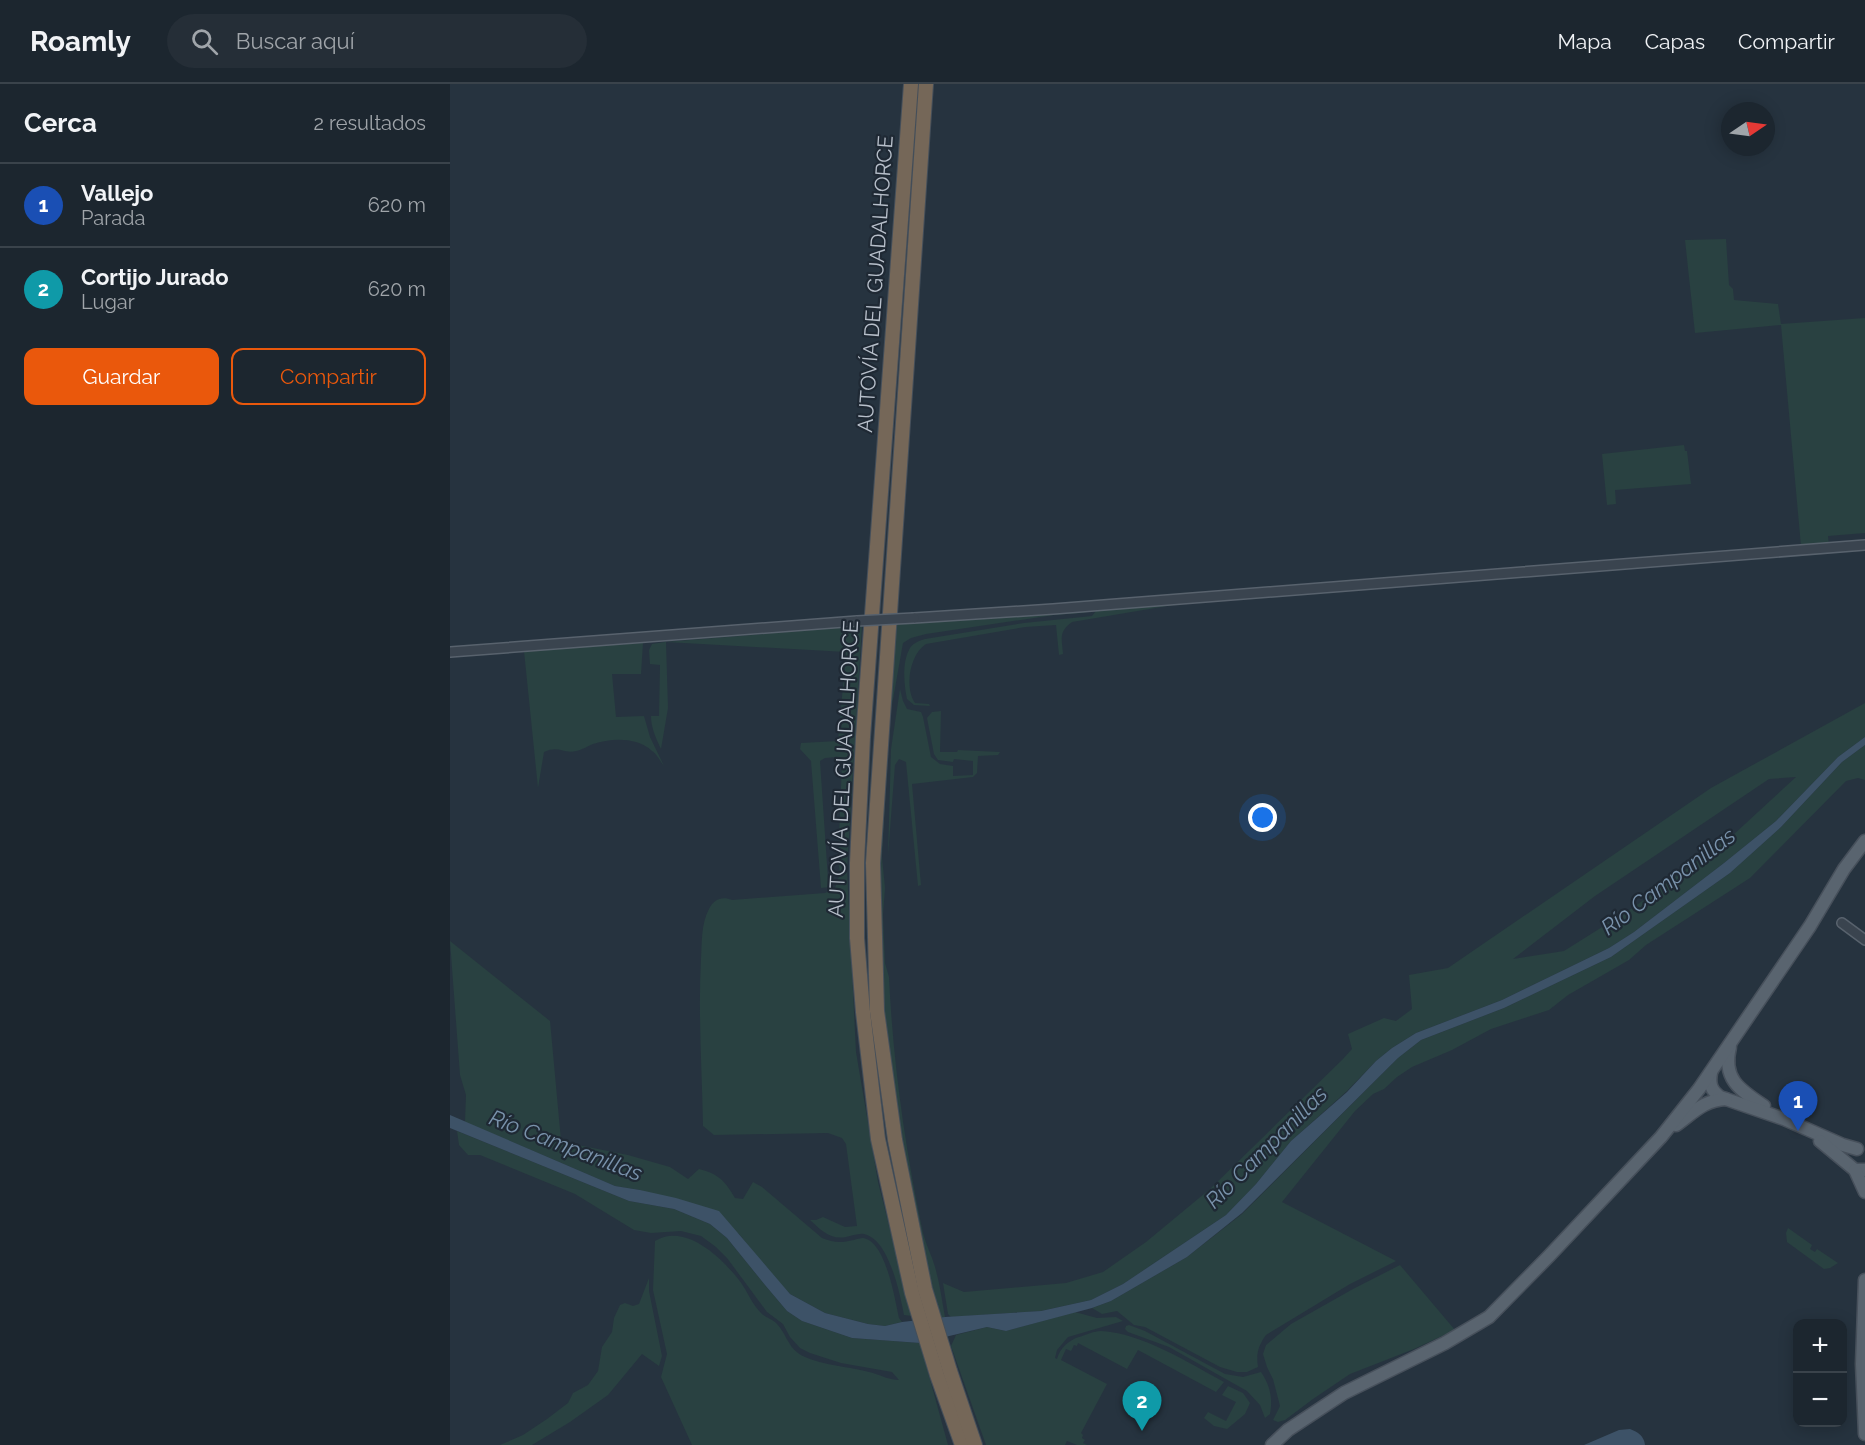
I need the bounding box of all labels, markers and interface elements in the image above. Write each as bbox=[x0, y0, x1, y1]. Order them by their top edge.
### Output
search box bbox=[167, 14, 587, 68]
text: Roamly bbox=[30, 25, 131, 58]
icon: search bbox=[188, 25, 221, 58]
text: Buscar aquí bbox=[236, 28, 354, 54]
text: Mapa bbox=[1557, 29, 1612, 54]
text: Capas bbox=[1645, 29, 1705, 54]
text: Compartir bbox=[1738, 29, 1835, 54]
north arrow bbox=[1721, 102, 1775, 156]
text: Cerca bbox=[24, 108, 97, 138]
text: 2 resultados bbox=[313, 111, 426, 135]
street label: AUTOVÍA DEL GUADALHORCE bbox=[852, 135, 898, 433]
text: Vallejo bbox=[81, 180, 153, 206]
text: 1 bbox=[39, 193, 48, 217]
text: 620 m bbox=[368, 193, 426, 217]
text: Parada bbox=[81, 206, 145, 230]
text: Cortijo Jurado bbox=[81, 264, 229, 290]
text: 2 bbox=[38, 277, 49, 301]
text: 620 m bbox=[368, 277, 426, 301]
text: Lugar bbox=[81, 290, 135, 314]
button: Guardar bbox=[24, 348, 219, 405]
button: Compartir bbox=[231, 348, 426, 405]
street label: AUTOVÍA DEL GUADALHORCE bbox=[823, 620, 863, 918]
your location bbox=[1248, 803, 1277, 832]
water label: Río Campanillas bbox=[1596, 822, 1740, 940]
water label: Río Campanillas bbox=[1200, 1081, 1332, 1213]
pin: 1 bbox=[1778, 1082, 1818, 1131]
water label: Río Campanillas bbox=[486, 1104, 646, 1186]
map controls bbox=[1793, 1319, 1847, 1427]
button: + bbox=[1793, 1319, 1847, 1373]
button: − bbox=[1793, 1373, 1847, 1427]
pin: 2 bbox=[1122, 1382, 1162, 1431]

